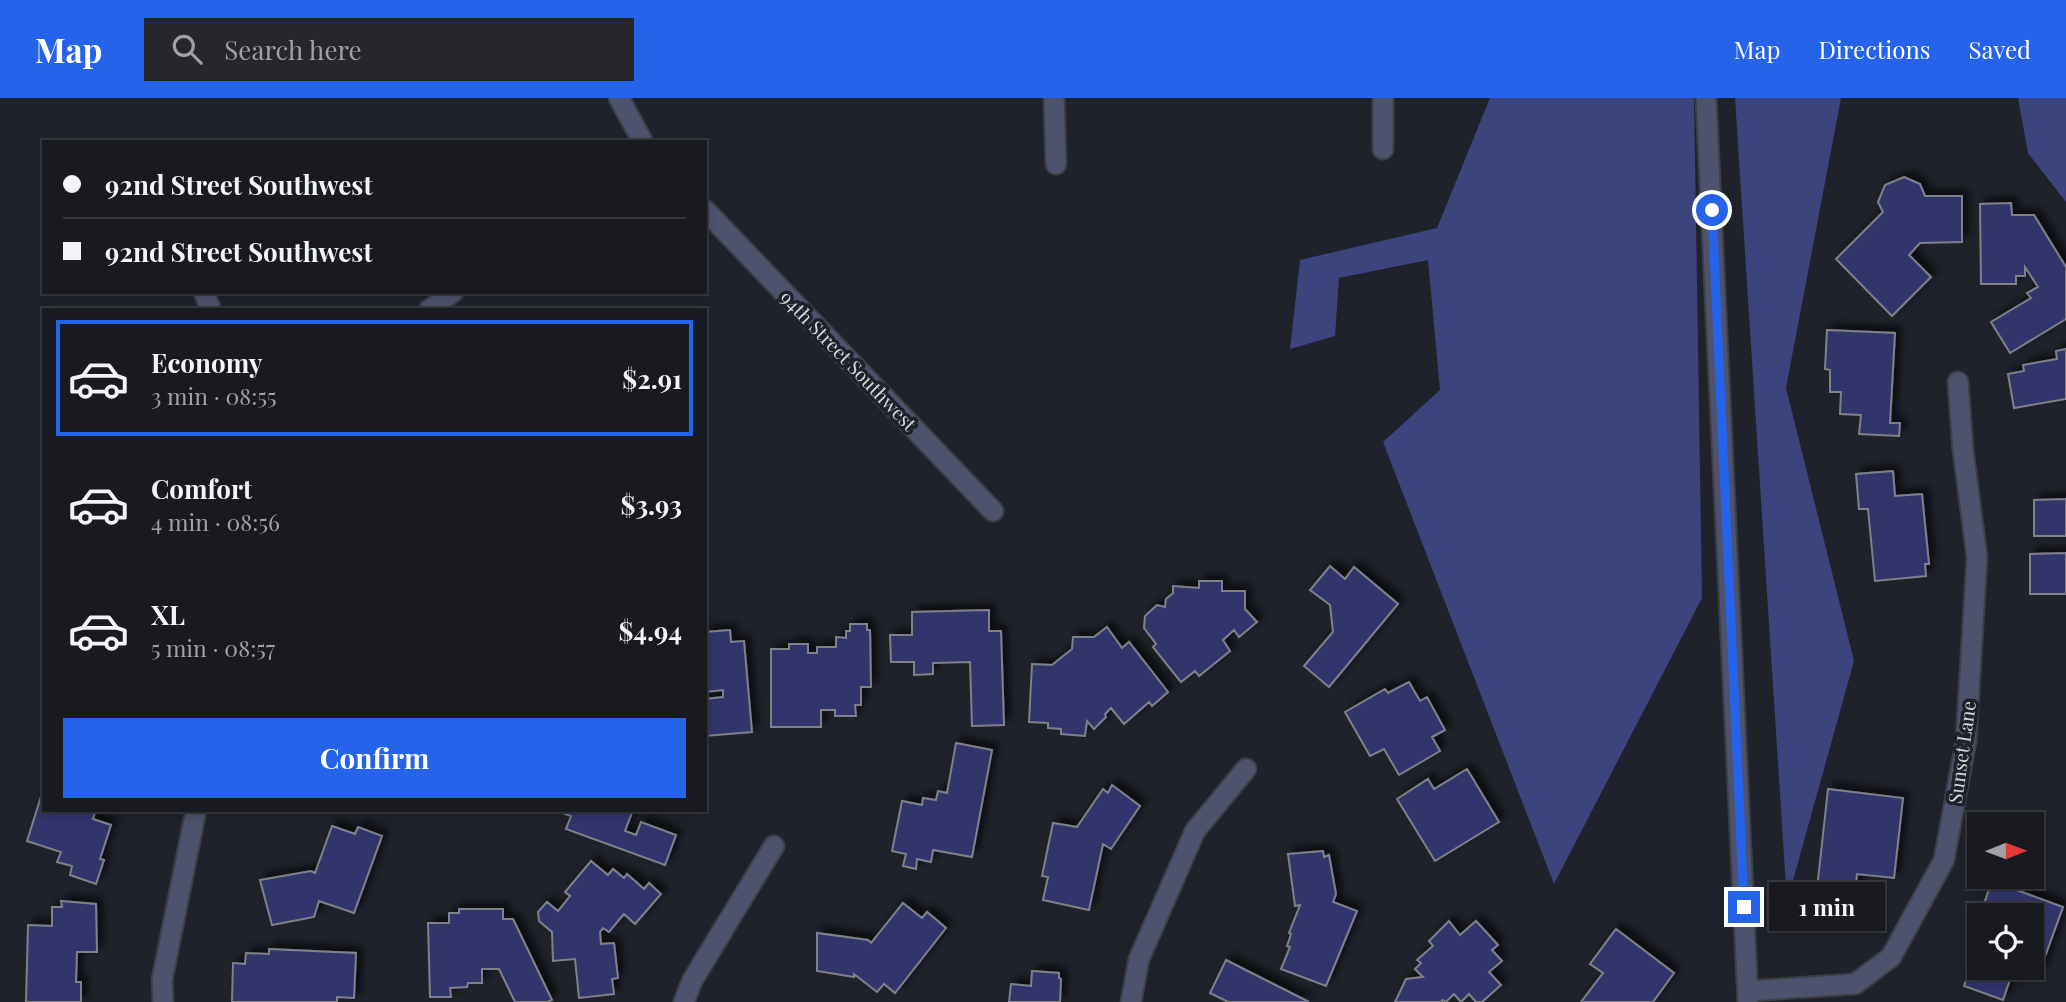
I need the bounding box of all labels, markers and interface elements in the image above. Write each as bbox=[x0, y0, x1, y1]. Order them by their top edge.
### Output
search box bbox=[144, 18, 634, 81]
text: Map bbox=[35, 27, 102, 71]
icon: search bbox=[168, 30, 206, 68]
text: Search here bbox=[224, 32, 362, 67]
text: Map bbox=[1734, 33, 1780, 65]
text: Directions bbox=[1818, 33, 1931, 65]
text: Saved bbox=[1969, 33, 2031, 65]
text: 92nd Street Southwest bbox=[105, 167, 373, 202]
route start bbox=[1696, 194, 1728, 226]
text: 92nd Street Southwest bbox=[105, 234, 373, 269]
street label: 94th Street Southwest bbox=[775, 284, 923, 436]
text: Economy bbox=[151, 345, 262, 380]
icon: car bbox=[67, 347, 130, 410]
text: $2.91 bbox=[622, 361, 682, 396]
text: 3 min · 08:55 bbox=[151, 380, 277, 411]
text: Comfort bbox=[151, 471, 252, 506]
icon: car bbox=[67, 473, 130, 536]
text: $3.93 bbox=[621, 487, 682, 522]
text: 4 min · 08:56 bbox=[151, 506, 280, 537]
text: XL bbox=[151, 597, 185, 632]
icon: car bbox=[67, 599, 130, 662]
text: $4.94 bbox=[618, 613, 682, 648]
text: 5 min · 08:57 bbox=[151, 632, 275, 663]
street label: Sunset Lane bbox=[1941, 699, 1981, 805]
button: Confirm bbox=[63, 718, 686, 798]
north arrow bbox=[1967, 812, 2044, 889]
map controls bbox=[1967, 812, 2044, 980]
callout: 1 min bbox=[1768, 882, 1884, 932]
route end bbox=[1728, 891, 1760, 923]
text: 1 min bbox=[1799, 891, 1855, 922]
button: locate bbox=[1967, 903, 2044, 980]

